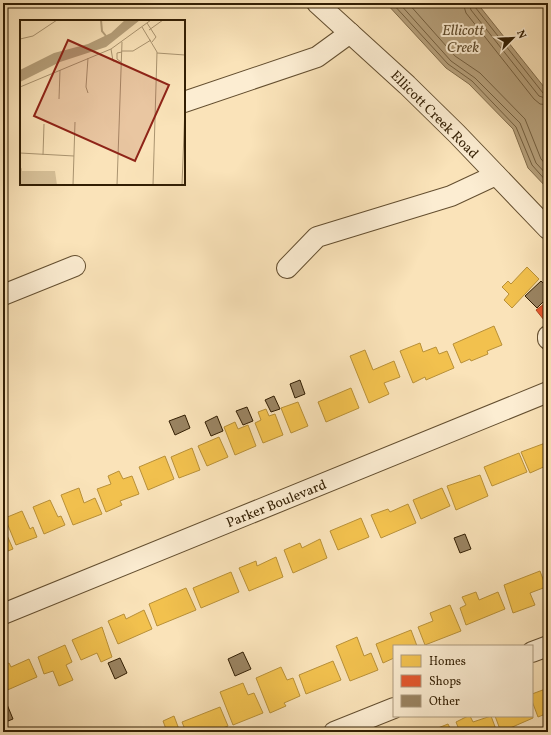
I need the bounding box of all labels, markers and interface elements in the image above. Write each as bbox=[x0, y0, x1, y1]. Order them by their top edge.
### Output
north arrow bbox=[493, 18, 533, 58]
inset map bbox=[20, 20, 185, 185]
water label: Ellicott Creek bbox=[442, 21, 485, 59]
text: N bbox=[512, 28, 529, 41]
street label: Ellicott Creek Road bbox=[386, 67, 482, 163]
street label: Parker Boulevard bbox=[224, 476, 330, 533]
legend bbox=[393, 645, 533, 717]
text: Homes bbox=[429, 654, 466, 670]
text: Shops bbox=[429, 674, 461, 690]
text: Other bbox=[429, 694, 460, 710]

